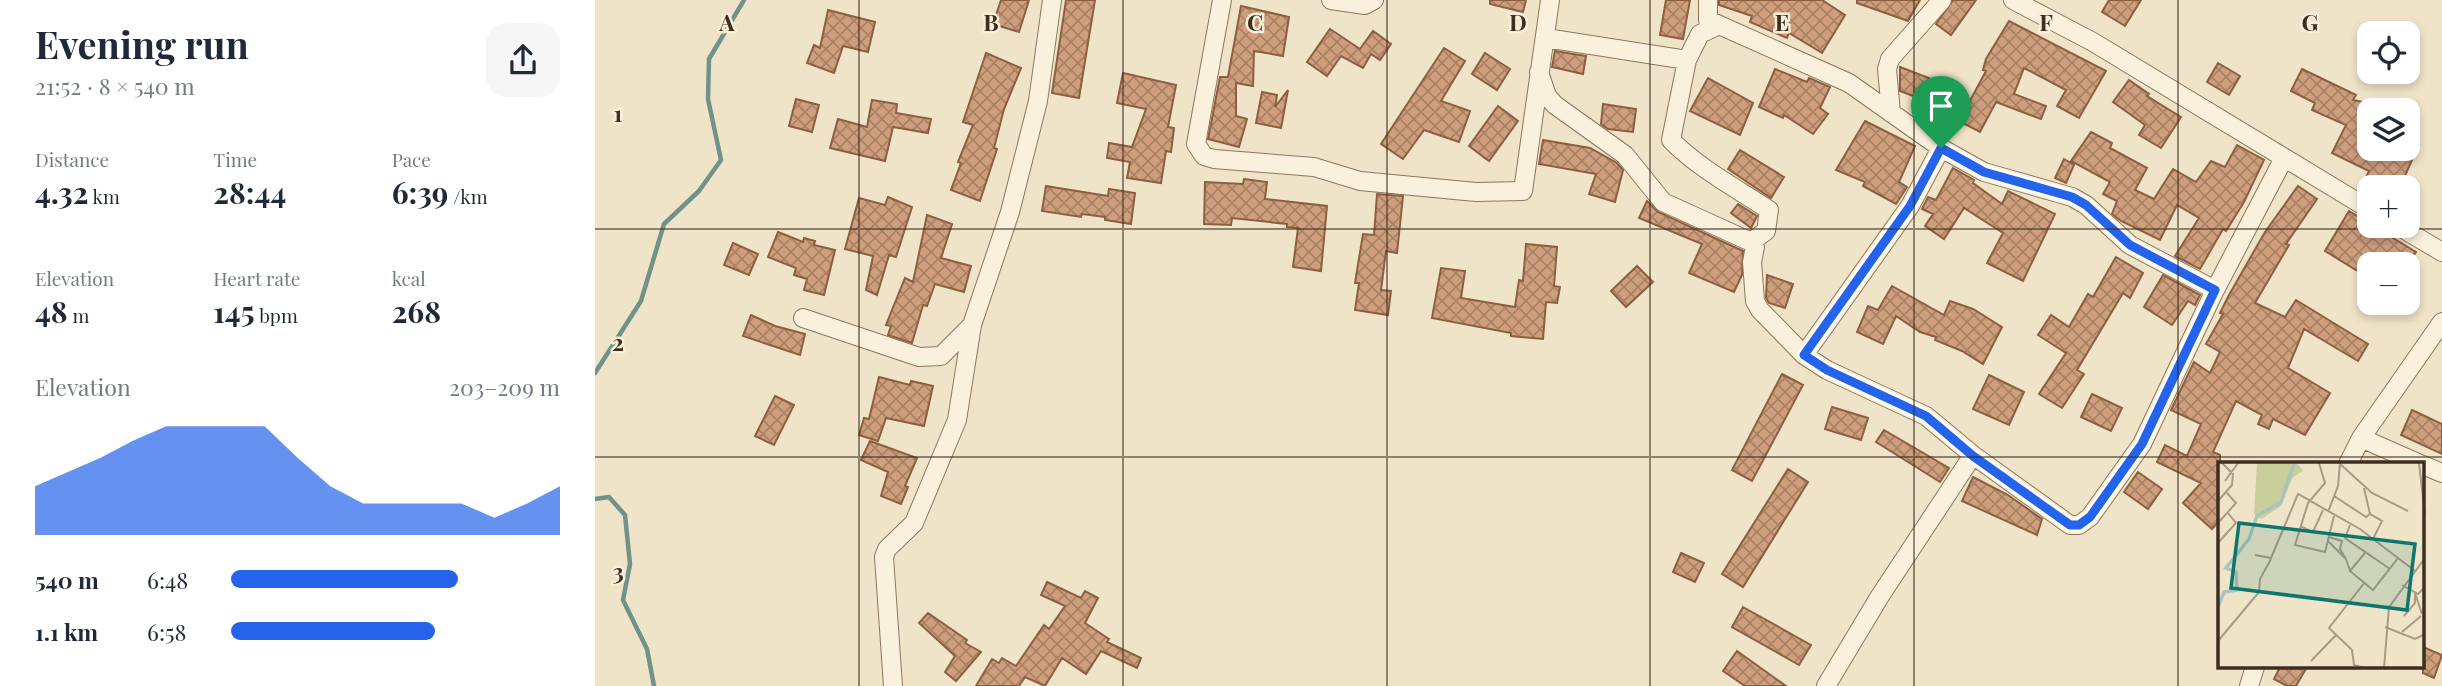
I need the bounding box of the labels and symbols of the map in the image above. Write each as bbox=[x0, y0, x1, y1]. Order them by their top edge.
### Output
text: A bbox=[718, 6, 735, 37]
text: B bbox=[983, 6, 999, 37]
text: C bbox=[1247, 6, 1263, 37]
text: D bbox=[1509, 6, 1527, 37]
text: E bbox=[1775, 6, 1789, 37]
text: F bbox=[2039, 6, 2053, 37]
text: G bbox=[2302, 6, 2319, 37]
pin bbox=[1911, 76, 1971, 148]
text: 1 bbox=[614, 97, 623, 128]
text: 2 bbox=[612, 326, 624, 357]
inset map bbox=[2218, 462, 2424, 668]
text: 3 bbox=[612, 555, 624, 586]

